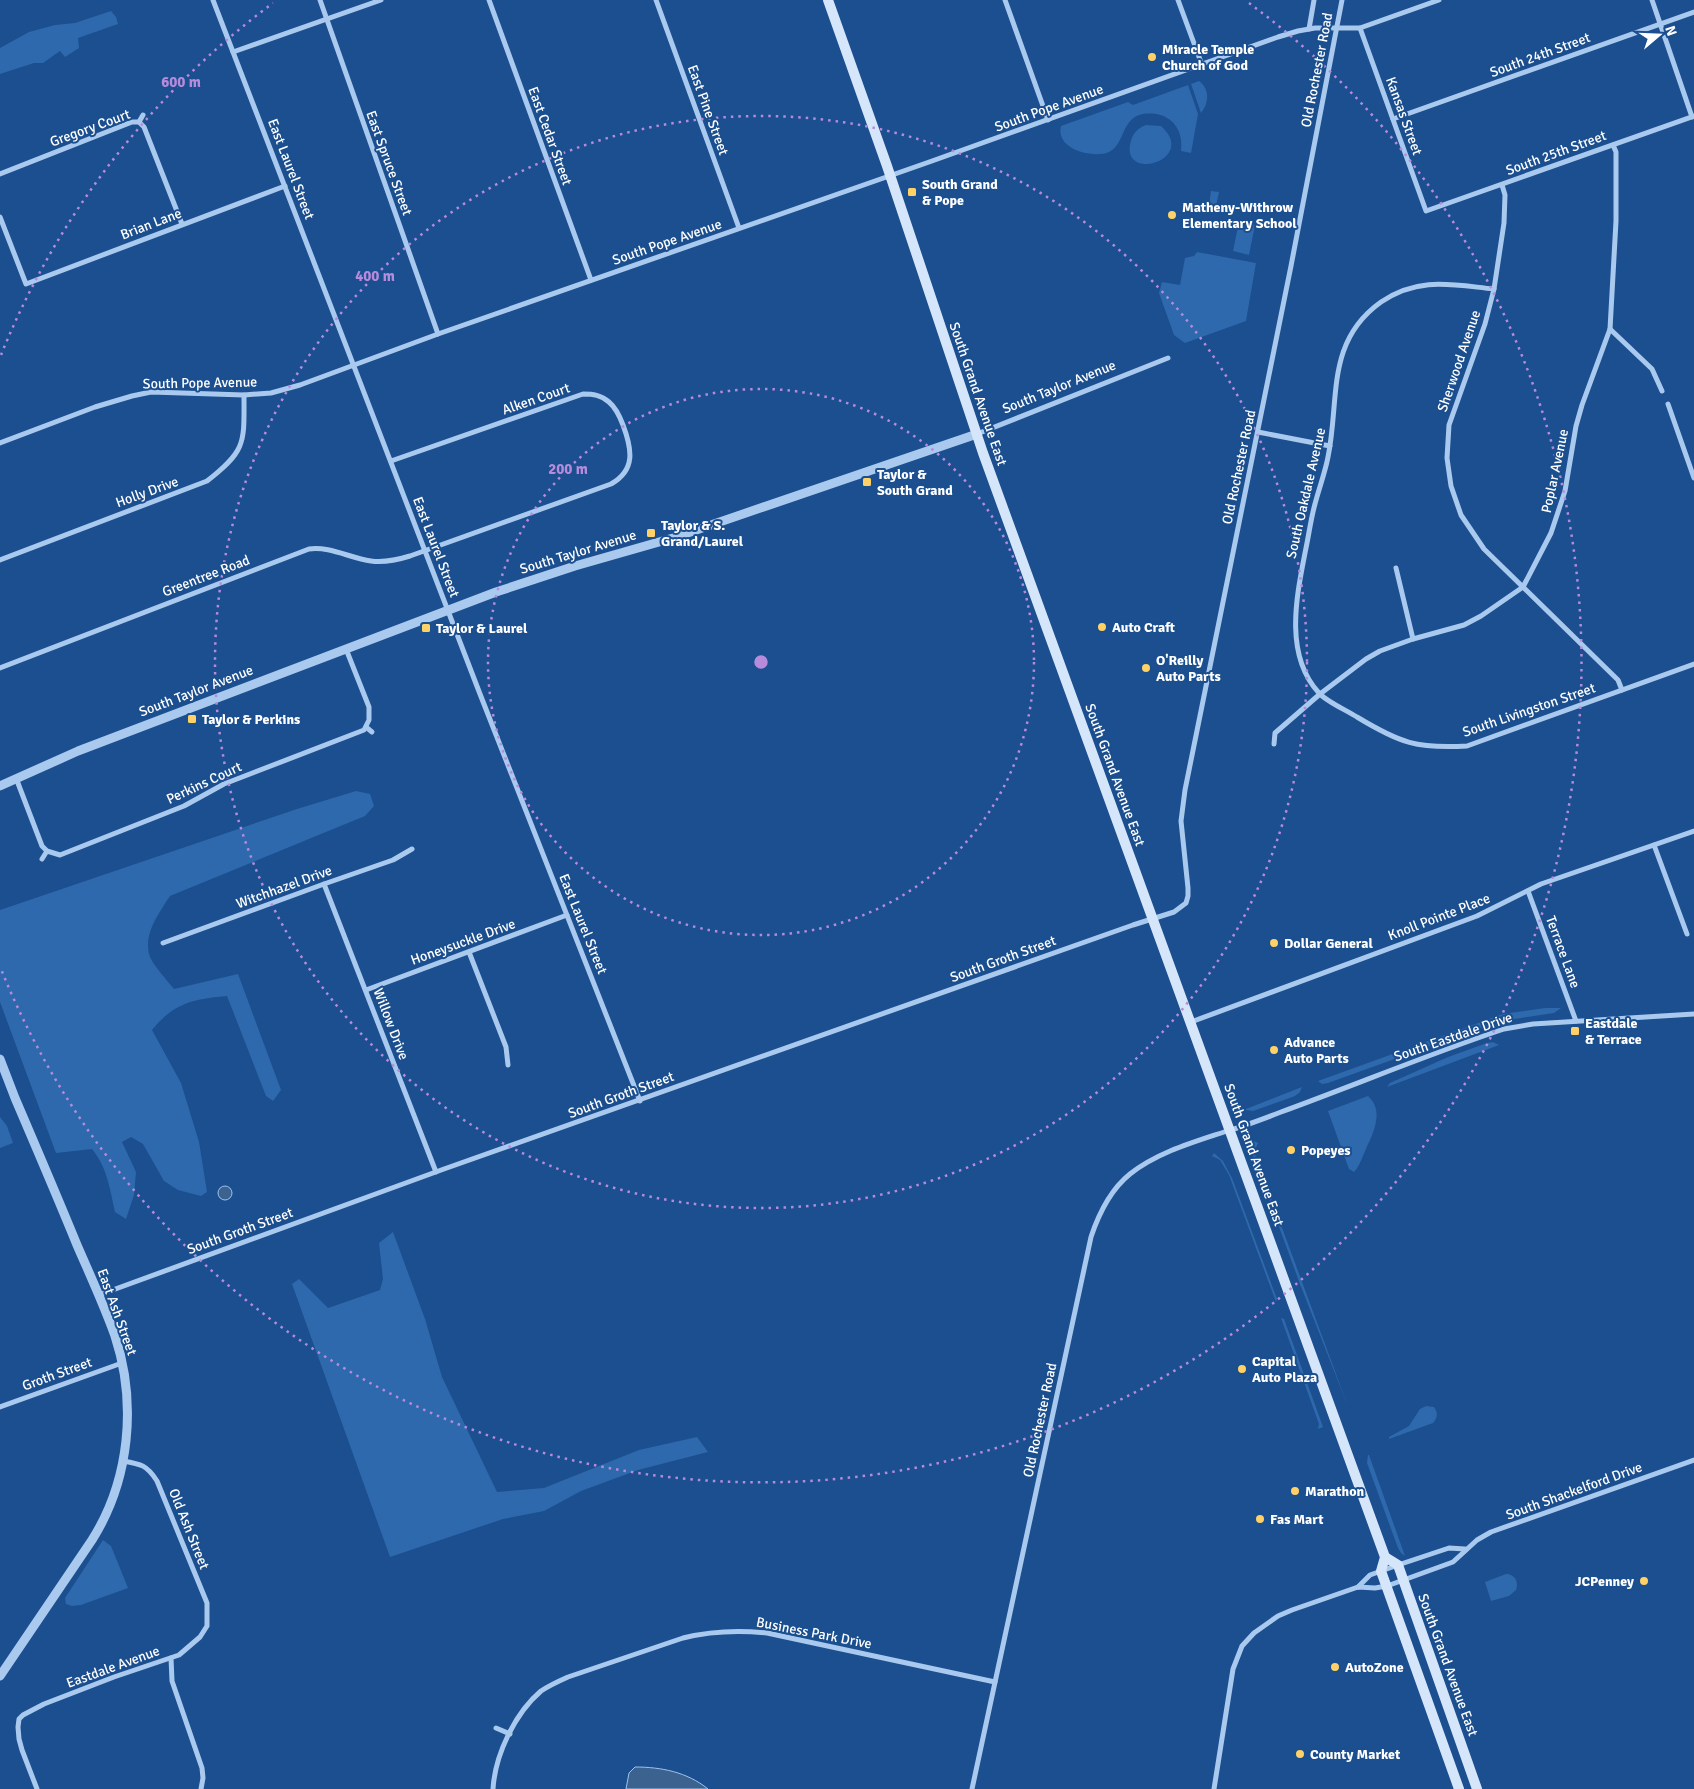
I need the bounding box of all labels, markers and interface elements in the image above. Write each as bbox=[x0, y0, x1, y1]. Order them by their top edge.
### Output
north arrow bbox=[1634, 10, 1684, 60]
street label: Old Rochester Road bbox=[1298, 11, 1336, 129]
text: N bbox=[1661, 24, 1680, 38]
street label: South 24th Street bbox=[1488, 29, 1593, 81]
place label: Miracle Temple Church of God bbox=[1162, 41, 1254, 74]
marker: Miracle Temple Church of God bbox=[1146, 51, 1158, 63]
street label: East Pine Street bbox=[684, 62, 732, 158]
text: 600 m bbox=[161, 73, 201, 91]
street label: Kansas Street bbox=[1382, 75, 1426, 158]
street label: South Pope Avenue bbox=[992, 80, 1106, 136]
street label: East Cedar Street bbox=[524, 84, 576, 188]
street label: Gregory Court bbox=[47, 106, 133, 150]
street label: East Spruce Street bbox=[362, 108, 416, 218]
street label: East Laurel Street bbox=[264, 116, 318, 222]
street label: South 25th Street bbox=[1504, 127, 1609, 179]
place label: South Grand & Pope bbox=[922, 176, 998, 209]
marker: South Grand & Pope bbox=[906, 186, 918, 198]
place label: Matheny-Withrow Elementary School bbox=[1182, 199, 1297, 232]
street label: Brian Lane bbox=[118, 205, 184, 243]
marker: Matheny-Withrow Elementary School bbox=[1166, 209, 1178, 221]
street label: South Pope Avenue bbox=[610, 215, 724, 269]
text: 400 m bbox=[355, 267, 395, 285]
street label: Sherwood Avenue bbox=[1434, 308, 1484, 414]
street label: South Grand Avenue East bbox=[945, 320, 1011, 468]
street label: South Taylor Avenue bbox=[1000, 356, 1118, 418]
street label: South Pope Avenue bbox=[143, 374, 257, 392]
street label: Alken Court bbox=[500, 379, 572, 419]
street label: Old Rochester Road bbox=[1219, 408, 1259, 526]
street label: South Oakdale Avenue bbox=[1283, 426, 1329, 560]
street label: Poplar Avenue bbox=[1538, 427, 1572, 515]
text: 200 m bbox=[548, 460, 588, 478]
place label: Taylor & South Grand bbox=[877, 466, 953, 499]
street label: Holly Drive bbox=[113, 473, 181, 511]
marker: Taylor & South Grand bbox=[861, 476, 873, 488]
street label: East Laurel Street bbox=[409, 494, 463, 600]
place label: Taylor & S. Grand/Laurel bbox=[661, 517, 744, 550]
street label: South Taylor Avenue bbox=[518, 526, 638, 578]
marker: Taylor & S. Grand/Laurel bbox=[645, 527, 657, 539]
street label: Greentree Road bbox=[160, 552, 252, 600]
place label: Auto Craft bbox=[1112, 619, 1175, 636]
place label: Taylor & Laurel bbox=[436, 620, 528, 637]
marker: Auto Craft bbox=[1096, 621, 1108, 633]
marker: Taylor & Laurel bbox=[420, 622, 432, 634]
place label: O'Reilly Auto Parts bbox=[1156, 652, 1221, 685]
centre of rings bbox=[752, 653, 770, 671]
street label: South Taylor Avenue bbox=[137, 661, 255, 721]
marker: O'Reilly Auto Parts bbox=[1140, 662, 1152, 674]
street label: South Livingston Street bbox=[1460, 679, 1598, 741]
street label: South Grand Avenue East bbox=[1081, 701, 1149, 849]
place label: Taylor & Perkins bbox=[202, 711, 300, 728]
marker: Taylor & Perkins bbox=[186, 713, 198, 725]
street label: Perkins Court bbox=[164, 758, 244, 808]
street label: Witchhazel Drive bbox=[234, 862, 334, 912]
street label: East Laurel Street bbox=[555, 871, 611, 977]
street label: Knoll Pointe Place bbox=[1385, 890, 1493, 944]
street label: Terrace Lane bbox=[1542, 914, 1584, 990]
street label: Honeysuckle Drive bbox=[408, 915, 518, 969]
street label: South Groth Street bbox=[948, 932, 1058, 986]
place label: Dollar General bbox=[1284, 935, 1373, 952]
marker: Dollar General bbox=[1268, 937, 1280, 949]
street label: Willow Drive bbox=[370, 986, 412, 1062]
street label: South Eastdale Drive bbox=[1392, 1009, 1514, 1065]
place label: Eastdale & Terrace bbox=[1585, 1015, 1642, 1048]
marker: Eastdale & Terrace bbox=[1569, 1025, 1581, 1037]
place label: Advance Auto Parts bbox=[1284, 1034, 1349, 1067]
marker: Advance Auto Parts bbox=[1268, 1044, 1280, 1056]
street label: South Groth Street bbox=[566, 1068, 676, 1122]
street label: South Grand Avenue East bbox=[1220, 1081, 1288, 1229]
place label: Popeyes bbox=[1301, 1142, 1351, 1159]
marker: Popeyes bbox=[1285, 1144, 1297, 1156]
street label: South Groth Street bbox=[185, 1204, 295, 1258]
street label: East Ash Street bbox=[93, 1266, 141, 1358]
street label: Groth Street bbox=[20, 1353, 94, 1394]
place label: Capital Auto Plaza bbox=[1252, 1353, 1317, 1386]
street label: Old Rochester Road bbox=[1020, 1361, 1060, 1479]
marker: Capital Auto Plaza bbox=[1236, 1363, 1248, 1375]
street label: South Shackelford Drive bbox=[1504, 1458, 1644, 1524]
place label: Marathon bbox=[1305, 1483, 1365, 1500]
marker: Marathon bbox=[1289, 1485, 1301, 1497]
street label: Old Ash Street bbox=[165, 1486, 213, 1572]
place label: Fas Mart bbox=[1270, 1511, 1324, 1528]
marker: Fas Mart bbox=[1254, 1513, 1266, 1525]
place label: JCPenney bbox=[1575, 1573, 1634, 1590]
marker: JCPenney bbox=[1638, 1575, 1650, 1587]
street label: South Grand Avenue East bbox=[1414, 1591, 1482, 1739]
street label: Business Park Drive bbox=[755, 1613, 873, 1653]
street label: Eastdale Avenue bbox=[64, 1642, 162, 1692]
place label: AutoZone bbox=[1345, 1659, 1404, 1676]
marker: AutoZone bbox=[1329, 1661, 1341, 1673]
place label: County Market bbox=[1310, 1746, 1401, 1763]
marker: County Market bbox=[1294, 1748, 1306, 1760]

